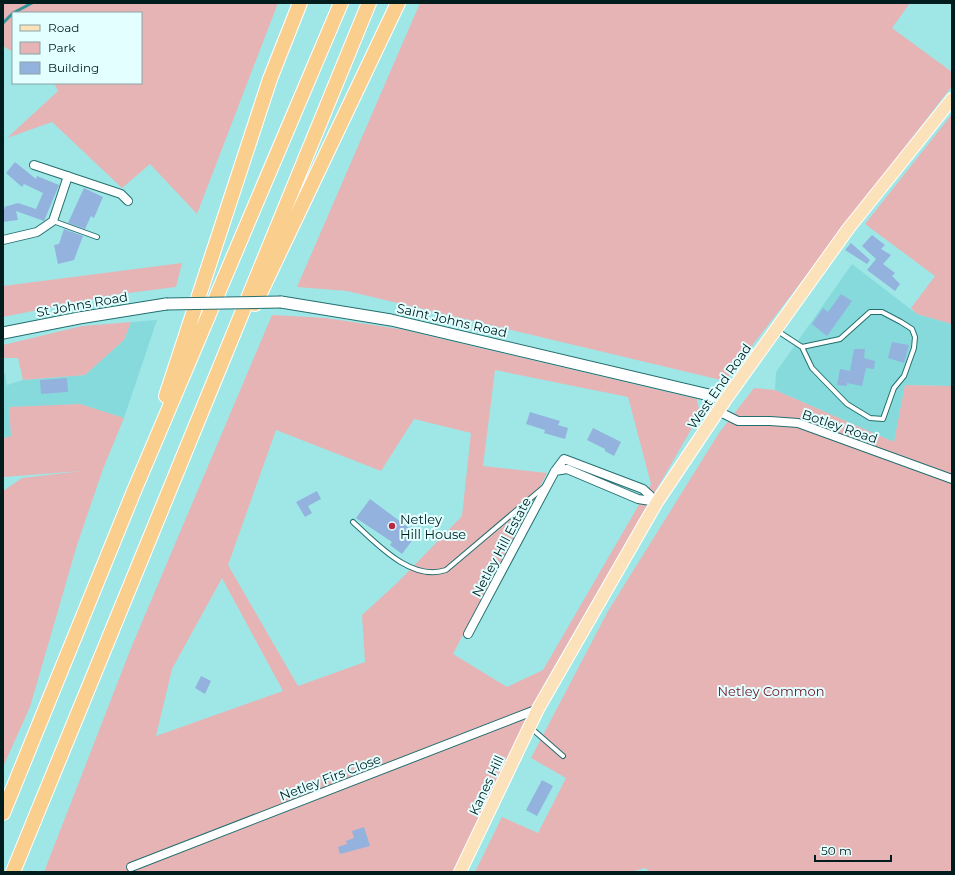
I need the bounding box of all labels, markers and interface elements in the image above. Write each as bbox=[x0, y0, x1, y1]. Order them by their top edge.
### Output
legend bbox=[12, 12, 142, 84]
text: Road bbox=[48, 20, 79, 35]
text: Park bbox=[48, 40, 76, 55]
text: Building bbox=[48, 60, 99, 75]
street label: St Johns Road bbox=[35, 288, 129, 320]
street label: Saint Johns Road bbox=[395, 300, 509, 340]
street label: West End Road bbox=[684, 340, 754, 432]
street label: Botley Road bbox=[800, 406, 880, 446]
street label: Netley Hill Estate bbox=[468, 494, 534, 599]
place label: Netley Hill House bbox=[400, 511, 466, 542]
marker: Netley Hill House bbox=[387, 521, 397, 531]
park label: Netley Common bbox=[717, 683, 825, 699]
street label: Netley Firs Close bbox=[277, 750, 383, 804]
street label: Kanes Hill bbox=[465, 753, 507, 817]
scale bar bbox=[815, 837, 891, 863]
text: 50 m bbox=[821, 843, 852, 858]

